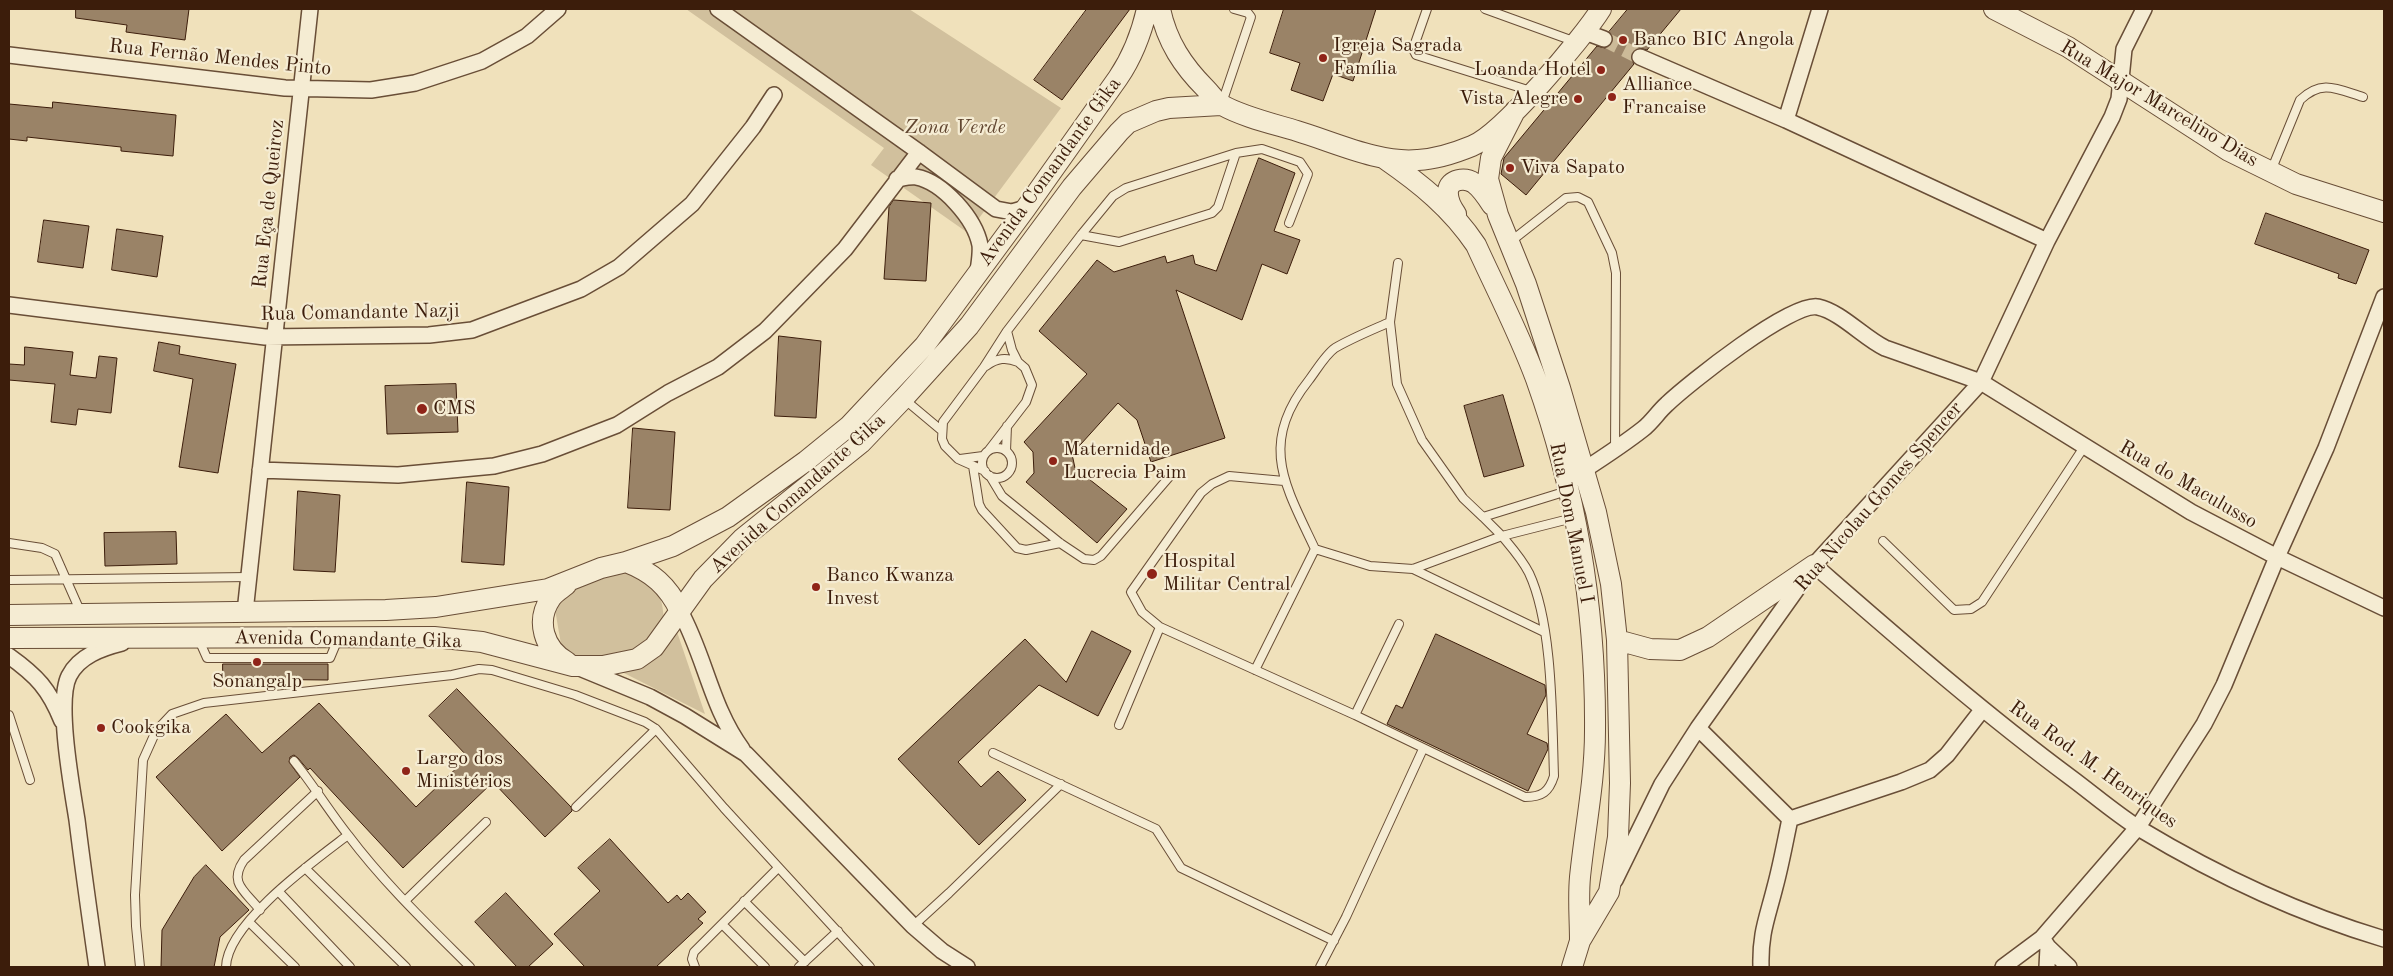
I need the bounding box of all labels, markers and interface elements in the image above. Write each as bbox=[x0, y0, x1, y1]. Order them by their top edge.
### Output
place label: Banco BIC Angola bbox=[1633, 28, 1794, 52]
street label: Rua Fernão Mendes Pinto bbox=[108, 34, 332, 82]
place label: Igreja Sagrada Família bbox=[1333, 34, 1462, 81]
marker: Banco BIC Angola bbox=[1617, 34, 1629, 46]
street label: Rua Major Marcelino Dias bbox=[2056, 35, 2262, 173]
marker: Igreja Sagrada Família bbox=[1317, 52, 1329, 64]
place label: Loanda Hotel bbox=[1474, 58, 1591, 82]
marker: Loanda Hotel bbox=[1595, 64, 1607, 76]
street label: Avenida Comandante Gika bbox=[973, 73, 1127, 271]
place label: Alliance Francaise bbox=[1622, 73, 1706, 120]
place label: Vista Alegre bbox=[1459, 87, 1568, 111]
marker: Alliance Francaise bbox=[1606, 91, 1618, 103]
marker: Vista Alegre bbox=[1572, 93, 1584, 105]
park label: Zona Verde bbox=[904, 116, 1006, 140]
street label: Rua Eça de Queiroz bbox=[248, 118, 290, 290]
place label: Viva Sapato bbox=[1520, 156, 1625, 180]
marker: Viva Sapato bbox=[1504, 162, 1516, 174]
street label: Rua Comandante Nazji bbox=[260, 299, 460, 327]
place label: CMS bbox=[433, 397, 476, 421]
street label: Rua Nicolau Gomes Spencer bbox=[1790, 397, 1968, 597]
marker: CMS bbox=[415, 402, 429, 416]
street label: Avenida Comandante Gika bbox=[705, 409, 891, 579]
street label: Rua do Maculusso bbox=[2115, 436, 2261, 534]
place label: Maternidade Lucrecia Paim bbox=[1063, 438, 1187, 485]
street label: Rua Dom Manuel I bbox=[1544, 440, 1598, 606]
marker: Maternidade Lucrecia Paim bbox=[1047, 455, 1059, 467]
place label: Hospital Militar Central bbox=[1163, 550, 1291, 597]
place label: Banco Kwanza Invest bbox=[826, 564, 954, 611]
marker: Hospital Militar Central bbox=[1145, 567, 1159, 581]
marker: Banco Kwanza Invest bbox=[810, 581, 822, 593]
street label: Avenida Comandante Gika bbox=[234, 626, 462, 654]
marker: Sonangalp bbox=[251, 656, 263, 668]
place label: Sonangalp bbox=[212, 670, 302, 694]
street label: Rua Rod. M. Henriques bbox=[2004, 696, 2182, 834]
place label: Cookgika bbox=[111, 716, 191, 740]
marker: Cookgika bbox=[95, 722, 107, 734]
place label: Largo dos Ministérios bbox=[416, 747, 511, 794]
marker: Largo dos Ministérios bbox=[400, 765, 412, 777]

